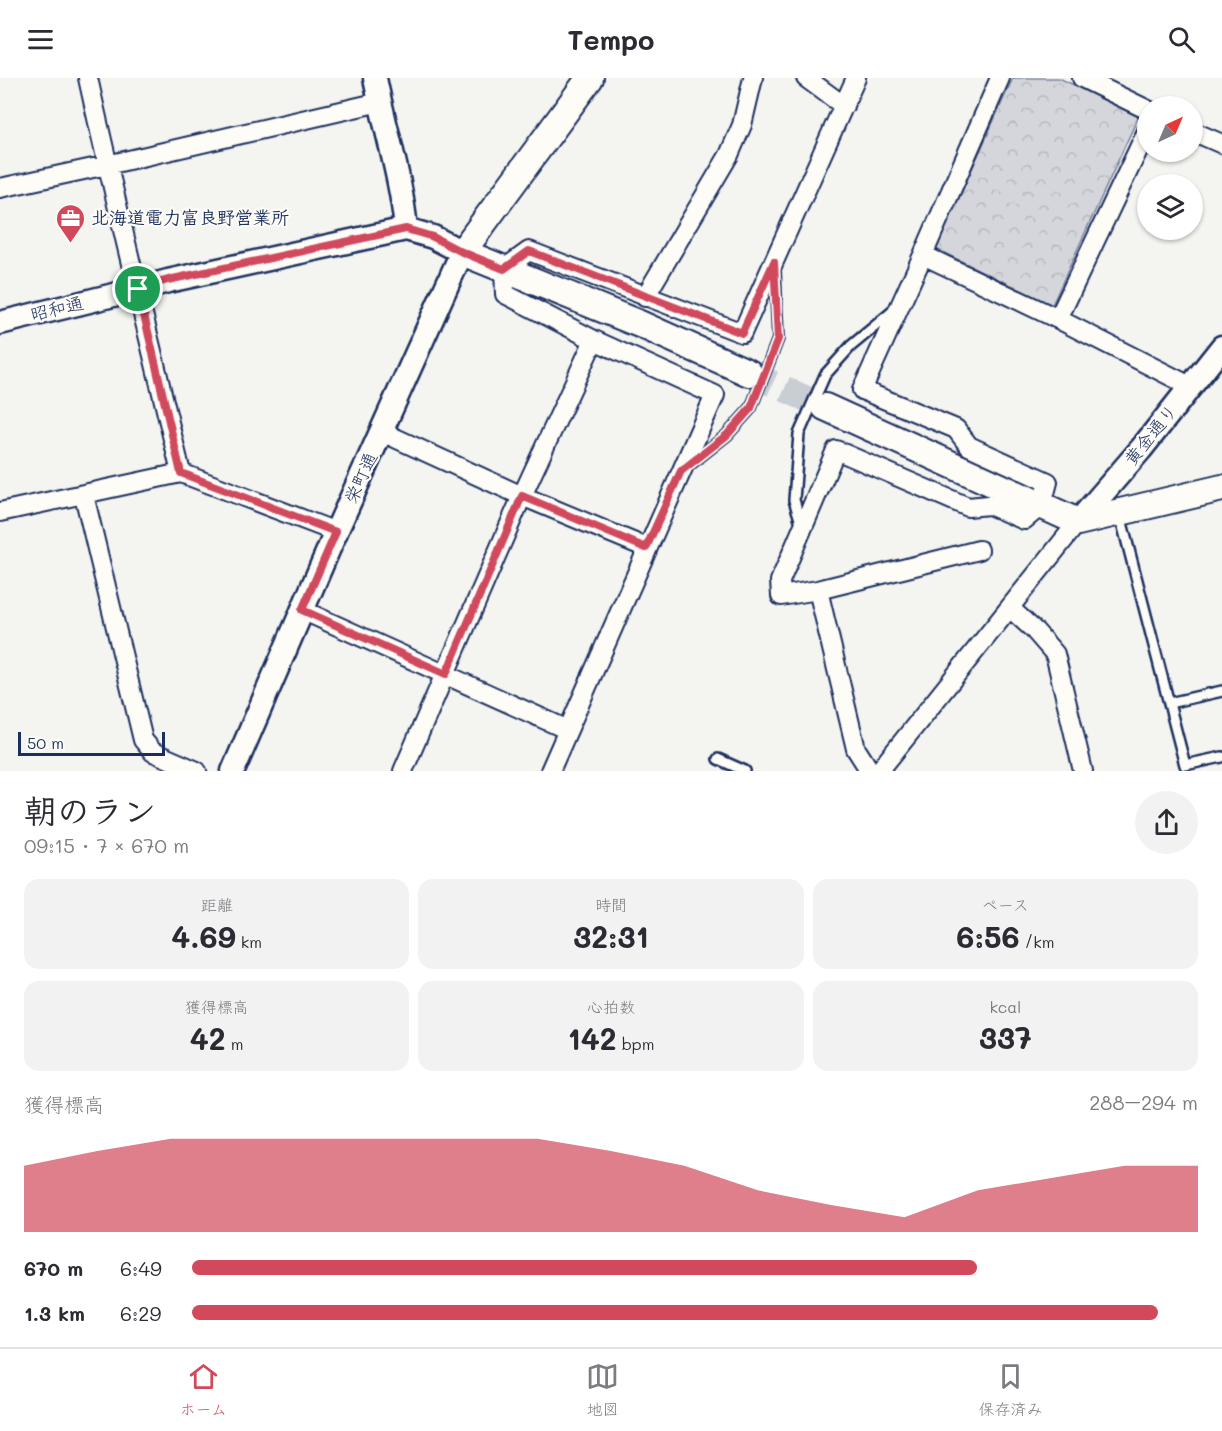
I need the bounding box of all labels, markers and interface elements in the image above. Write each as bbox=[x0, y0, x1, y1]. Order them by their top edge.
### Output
text: Tempo bbox=[568, 22, 654, 57]
icon: menu bbox=[24, 23, 57, 56]
icon: search bbox=[1165, 23, 1198, 56]
north arrow bbox=[1137, 96, 1203, 162]
map controls bbox=[1137, 96, 1203, 240]
button: layers bbox=[1137, 174, 1203, 240]
office icon: 北海道電力富良野営業所 bbox=[54, 202, 86, 244]
place label: 北海道電力富良野営業所 bbox=[91, 205, 289, 229]
pin bbox=[112, 263, 163, 314]
icon: arrive bbox=[121, 272, 154, 305]
street label: 昭和通 bbox=[28, 290, 86, 326]
street label: 黄金通り bbox=[1118, 399, 1182, 470]
street label: 栄町通 bbox=[338, 448, 382, 507]
scale bar bbox=[18, 729, 165, 756]
text: 50 m bbox=[27, 732, 64, 753]
text: 朝のラン bbox=[24, 788, 156, 831]
button: share bbox=[1135, 791, 1198, 854]
text: 09:15 · 7 × 670 m bbox=[24, 832, 189, 858]
text: 距離 bbox=[201, 894, 233, 915]
text: 時間 bbox=[595, 894, 627, 915]
text: ペース bbox=[982, 894, 1029, 915]
text: 4.69 bbox=[171, 916, 236, 956]
text: 32:31 bbox=[573, 916, 649, 956]
text: 6:56 bbox=[956, 916, 1020, 956]
text: km bbox=[236, 931, 262, 952]
text: /km bbox=[1020, 931, 1054, 952]
text: 獲得標高 bbox=[185, 996, 249, 1017]
text: 心拍数 bbox=[587, 996, 635, 1017]
text: kcal bbox=[989, 996, 1021, 1017]
text: 337 bbox=[979, 1017, 1032, 1057]
text: 42 bbox=[190, 1018, 226, 1058]
text: 142 bbox=[567, 1018, 617, 1058]
text: m bbox=[226, 1033, 244, 1054]
text: bpm bbox=[617, 1033, 655, 1054]
text: 288–294 m bbox=[1089, 1089, 1198, 1115]
text: 獲得標高 bbox=[24, 1091, 104, 1117]
text: 670 m bbox=[24, 1255, 83, 1281]
text: 6:49 bbox=[120, 1255, 162, 1281]
text: 1.3 km bbox=[24, 1300, 85, 1326]
text: 6:29 bbox=[120, 1300, 161, 1326]
tab: ホーム bbox=[180, 1360, 227, 1420]
tab: 地図 bbox=[586, 1360, 619, 1420]
tab: 保存済み bbox=[978, 1360, 1042, 1420]

